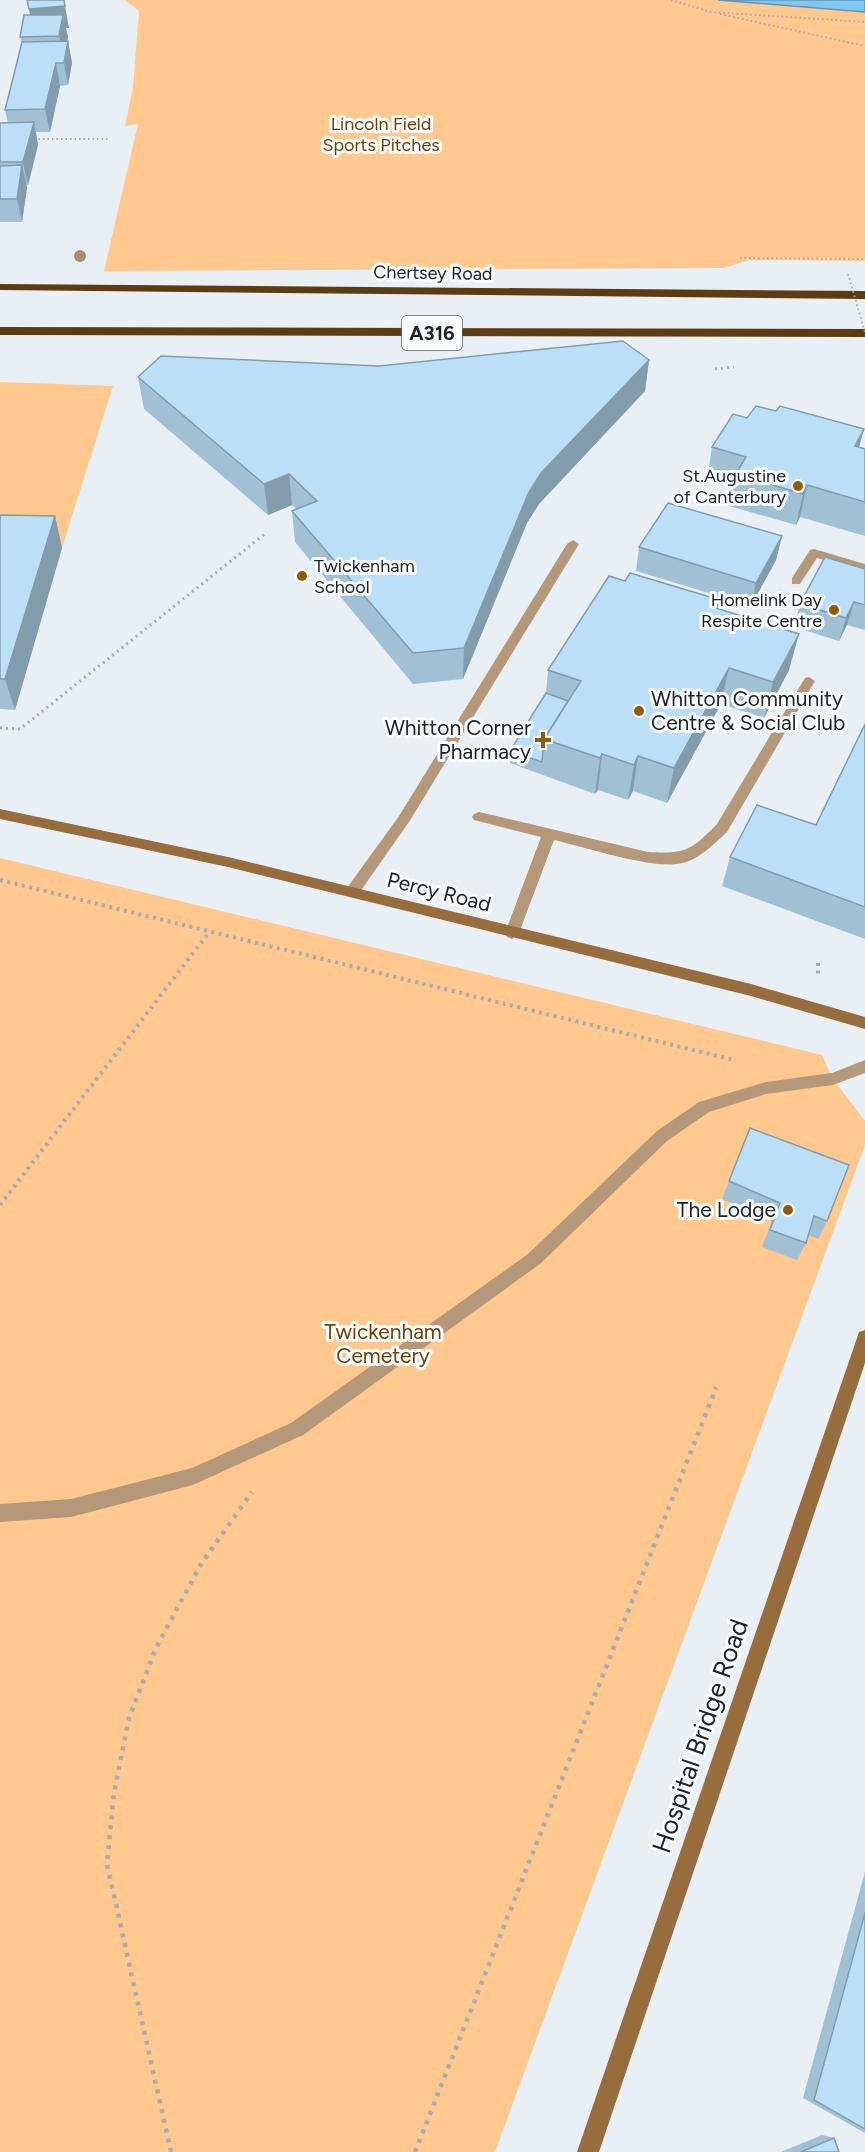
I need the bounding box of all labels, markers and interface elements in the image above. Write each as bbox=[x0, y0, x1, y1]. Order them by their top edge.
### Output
park label: Lincoln Field Sports Pitches bbox=[322, 113, 440, 156]
street label: Chertsey Road bbox=[373, 261, 493, 285]
road number: A316 bbox=[402, 316, 462, 350]
place label: St.Augustine of Canterbury bbox=[673, 465, 787, 508]
marker: St.Augustine of Canterbury bbox=[791, 479, 805, 493]
place label: Twickenham School bbox=[314, 555, 415, 598]
marker: Twickenham School bbox=[295, 569, 309, 583]
place label: Homelink Day Respite Centre bbox=[701, 589, 823, 632]
marker: Homelink Day Respite Centre bbox=[827, 603, 841, 617]
place label: Whitton Community Centre & Social Club bbox=[651, 686, 845, 735]
marker: Whitton Community Centre & Social Club bbox=[632, 704, 646, 718]
place label: Whitton Corner Pharmacy bbox=[385, 715, 531, 764]
marker: Whitton Corner Pharmacy bbox=[536, 733, 550, 747]
street label: Percy Road bbox=[385, 867, 494, 916]
place label: The Lodge bbox=[677, 1197, 776, 1222]
marker: The Lodge bbox=[781, 1203, 795, 1217]
park label: Twickenham Cemetery bbox=[324, 1319, 442, 1368]
street label: Hospital Bridge Road bbox=[645, 1615, 755, 1857]

